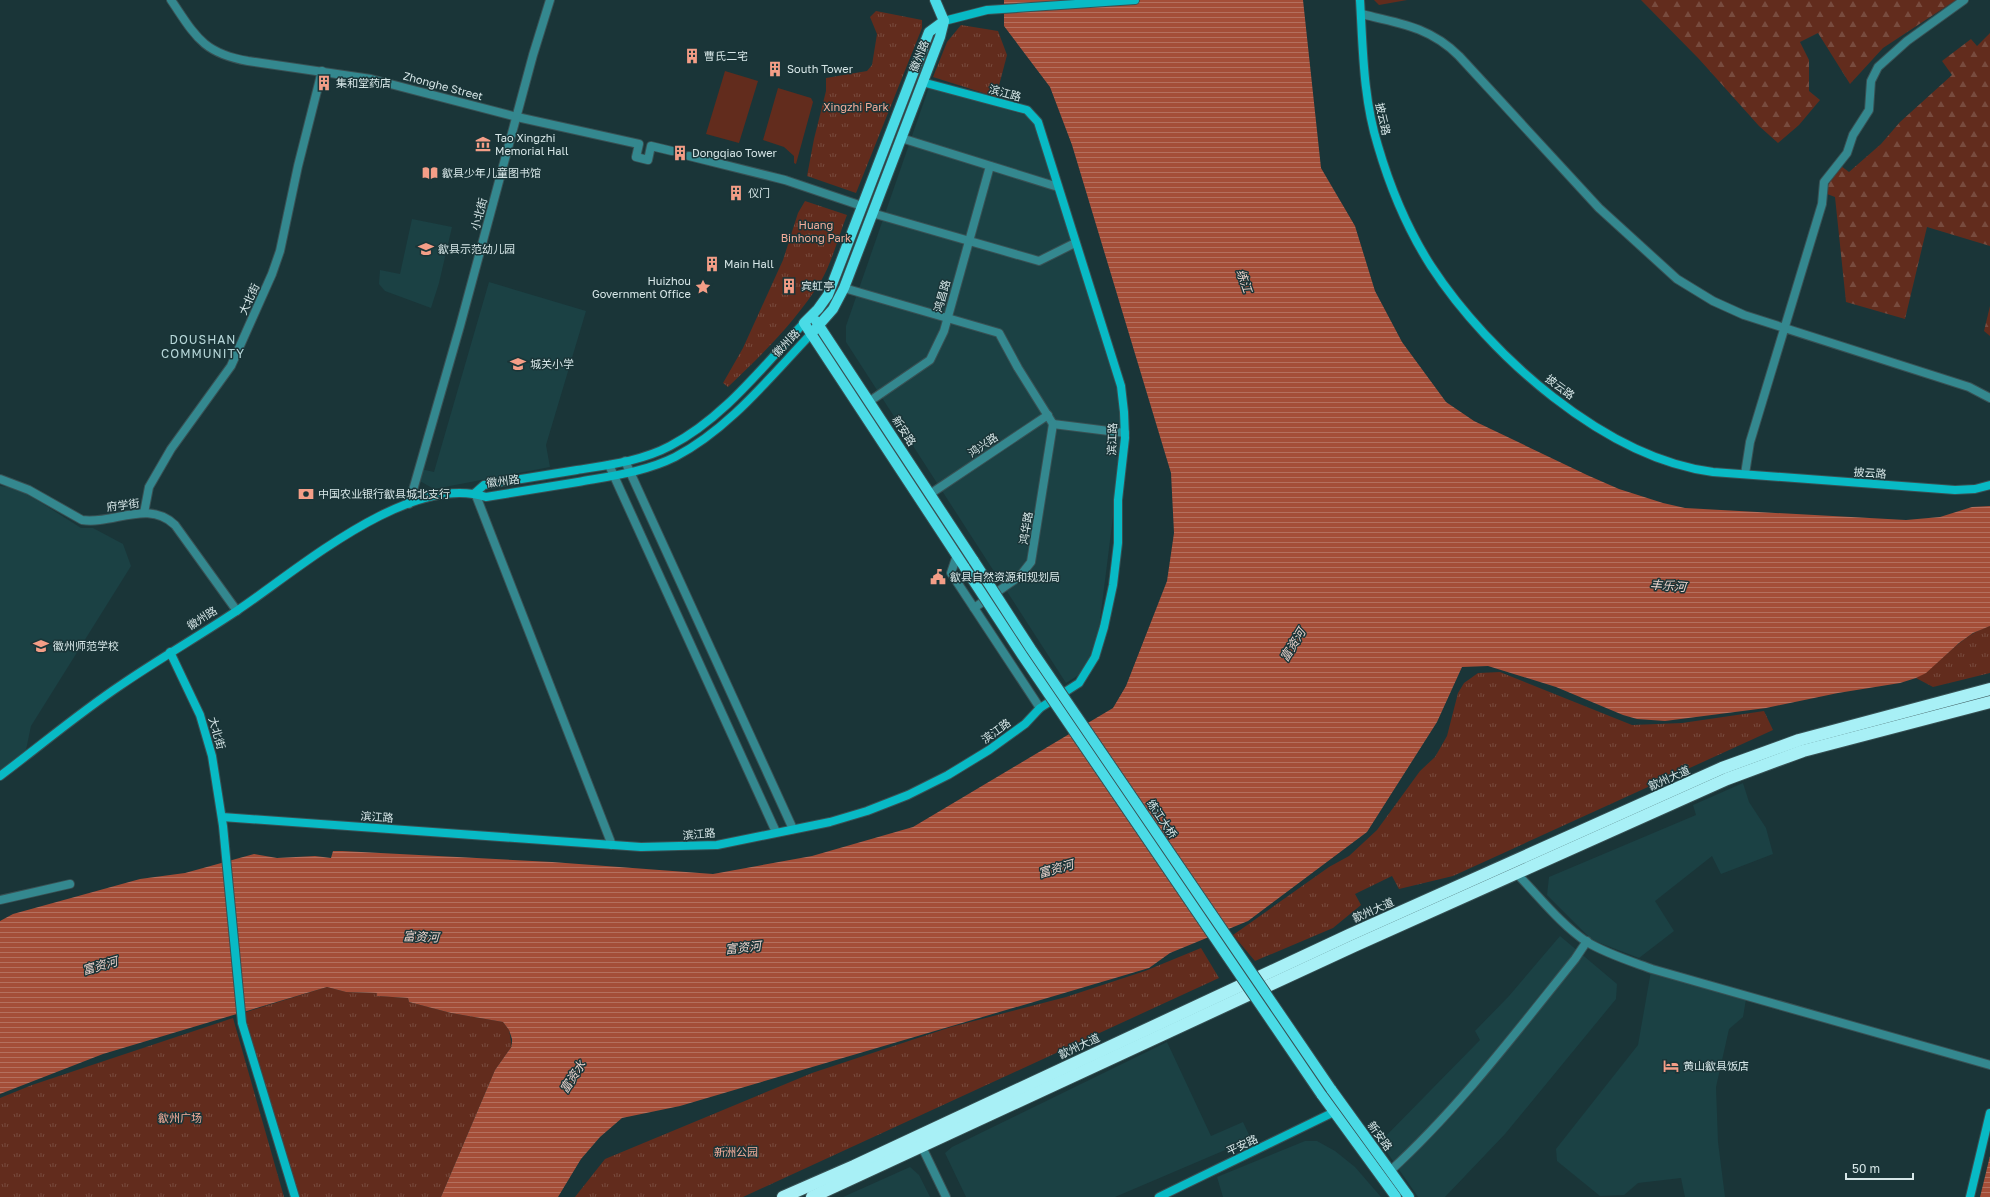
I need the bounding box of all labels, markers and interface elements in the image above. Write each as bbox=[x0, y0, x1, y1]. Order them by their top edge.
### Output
street label: 徽州路 bbox=[906, 38, 931, 74]
building icon: 曹氏二宅 bbox=[683, 47, 701, 65]
place label: 曹氏二宅 bbox=[704, 49, 748, 62]
building icon: South Tower bbox=[766, 60, 784, 78]
place label: South Tower bbox=[787, 62, 854, 75]
street label: Zhonghe Street bbox=[402, 69, 484, 102]
building icon: 集和堂药店 bbox=[315, 74, 333, 92]
place label: 集和堂药店 bbox=[336, 76, 391, 89]
street label: 滨江路 bbox=[988, 82, 1023, 103]
park label: Xingzhi Park bbox=[823, 100, 889, 113]
street label: 披云路 bbox=[1373, 101, 1394, 136]
place label: Tao Xingzhi Memorial Hall bbox=[495, 131, 569, 157]
museum icon: Tao Xingzhi Memorial Hall bbox=[474, 135, 492, 153]
building icon: Dongqiao Tower bbox=[671, 144, 689, 162]
place label: Dongqiao Tower bbox=[692, 146, 778, 159]
library icon: 歙县少年儿童图书馆 bbox=[421, 164, 439, 182]
place label: 歙县少年儿童图书馆 bbox=[442, 166, 541, 179]
building icon: 仪门 bbox=[727, 184, 745, 202]
place label: 仪门 bbox=[748, 186, 770, 199]
street label: 小北街 bbox=[468, 196, 489, 231]
park label: Huang Binhong Park bbox=[781, 218, 851, 244]
school or university icon: 歙县示范幼儿园 bbox=[417, 240, 435, 258]
place label: 歙县示范幼儿园 bbox=[438, 242, 515, 255]
building icon: Main Hall bbox=[703, 255, 721, 273]
place label: Main Hall bbox=[724, 257, 774, 270]
water label: 练江 bbox=[1233, 267, 1256, 297]
place label: Huizhou Government Office bbox=[592, 274, 691, 300]
building icon: 宾虹亭 bbox=[780, 277, 798, 295]
place icon: Huizhou Government Office bbox=[694, 278, 712, 296]
street label: 鸿昌路 bbox=[931, 278, 952, 314]
place label: 宾虹亭 bbox=[801, 279, 834, 292]
street label: 大北街 bbox=[236, 281, 261, 316]
street label: 徽州路 bbox=[770, 326, 802, 359]
district label: DOUSHAN COMMUNITY bbox=[161, 332, 245, 361]
school or university icon: 城关小学 bbox=[509, 355, 527, 373]
place label: 城关小学 bbox=[530, 357, 574, 370]
street label: 披云路 bbox=[1543, 371, 1577, 402]
street label: 新安路 bbox=[890, 413, 919, 448]
street label: 滨江路 bbox=[1104, 422, 1119, 456]
street label: 鸿兴路 bbox=[965, 430, 1000, 459]
street label: 披云路 bbox=[1853, 465, 1887, 480]
street label: 徽州路 bbox=[486, 472, 520, 489]
bank icon: 中国农业银行歙县城北支行 bbox=[297, 485, 315, 503]
place label: 中国农业银行歙县城北支行 bbox=[318, 487, 450, 500]
street label: 府学街 bbox=[106, 496, 140, 513]
street label: 鸿华路 bbox=[1017, 511, 1035, 545]
public building icon: 歙县自然资源和规划局 bbox=[929, 568, 947, 586]
place label: 歙县自然资源和规划局 bbox=[950, 570, 1060, 583]
water label: 丰乐河 bbox=[1650, 577, 1689, 594]
street label: 徽州路 bbox=[184, 603, 219, 632]
water label: 富资河 bbox=[1277, 624, 1310, 664]
school or university icon: 徽州师范学校 bbox=[32, 637, 50, 655]
place label: 徽州师范学校 bbox=[53, 639, 119, 652]
street label: 大北街 bbox=[207, 715, 228, 751]
street label: 滨江路 bbox=[979, 716, 1013, 746]
street label: 歙州大道 bbox=[1646, 763, 1692, 792]
street label: 练江大桥 bbox=[1145, 797, 1180, 841]
street label: 滨江路 bbox=[360, 809, 394, 824]
street label: 滨江路 bbox=[682, 826, 716, 841]
water label: 富资河 bbox=[1036, 856, 1077, 881]
street label: 歙州大道 bbox=[1350, 895, 1396, 924]
water label: 富资河 bbox=[403, 928, 441, 945]
water label: 富资河 bbox=[724, 938, 764, 957]
water label: 富资河 bbox=[80, 953, 121, 978]
street label: 歙州大道 bbox=[1056, 1030, 1101, 1061]
water label: 富资水 bbox=[556, 1057, 589, 1096]
hotel icon: 黄山歙县饭店 bbox=[1662, 1057, 1680, 1075]
place label: 黄山歙县饭店 bbox=[1683, 1059, 1749, 1072]
park label: 歙州广场 bbox=[158, 1111, 202, 1124]
street label: 新安路 bbox=[1365, 1119, 1395, 1153]
street label: 平安路 bbox=[1224, 1132, 1259, 1157]
park label: 新洲公园 bbox=[714, 1145, 758, 1158]
scale bar bbox=[1846, 1155, 1913, 1181]
text: 50 m bbox=[1852, 1161, 1880, 1176]

